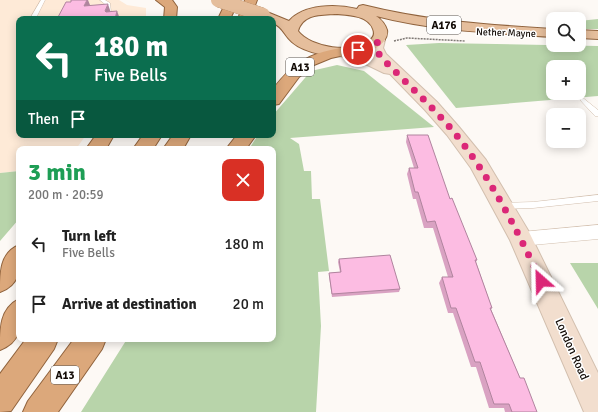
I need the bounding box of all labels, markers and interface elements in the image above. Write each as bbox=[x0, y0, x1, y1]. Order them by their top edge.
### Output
map controls bbox=[546, 12, 586, 148]
button: search bbox=[546, 12, 586, 52]
road number: A176 bbox=[427, 16, 461, 34]
street label: Nether Mayne bbox=[476, 26, 536, 40]
text: 180 m bbox=[94, 30, 168, 64]
icon: left bbox=[28, 32, 80, 84]
pin bbox=[341, 33, 375, 67]
icon: arrive bbox=[347, 39, 369, 61]
road number: A13 bbox=[286, 58, 314, 76]
button: + bbox=[546, 60, 586, 100]
text: Five Bells bbox=[94, 64, 167, 86]
icon: arrive bbox=[67, 108, 89, 130]
button: − bbox=[546, 108, 586, 148]
text: Then bbox=[28, 110, 59, 128]
text: 3 min bbox=[28, 157, 86, 187]
button: close bbox=[222, 159, 264, 201]
text: 200 m · 20:59 bbox=[28, 187, 104, 203]
text: Turn left bbox=[62, 227, 116, 245]
icon: left bbox=[28, 233, 50, 255]
text: 180 m bbox=[224, 235, 264, 253]
text: Five Bells bbox=[62, 245, 115, 261]
position arrow bbox=[520, 260, 562, 302]
icon: arrive bbox=[28, 293, 50, 315]
text: Arrive at destination bbox=[62, 295, 197, 313]
text: 20 m bbox=[233, 295, 264, 313]
street label: London Road bbox=[551, 316, 592, 383]
road number: A13 bbox=[51, 366, 79, 384]

